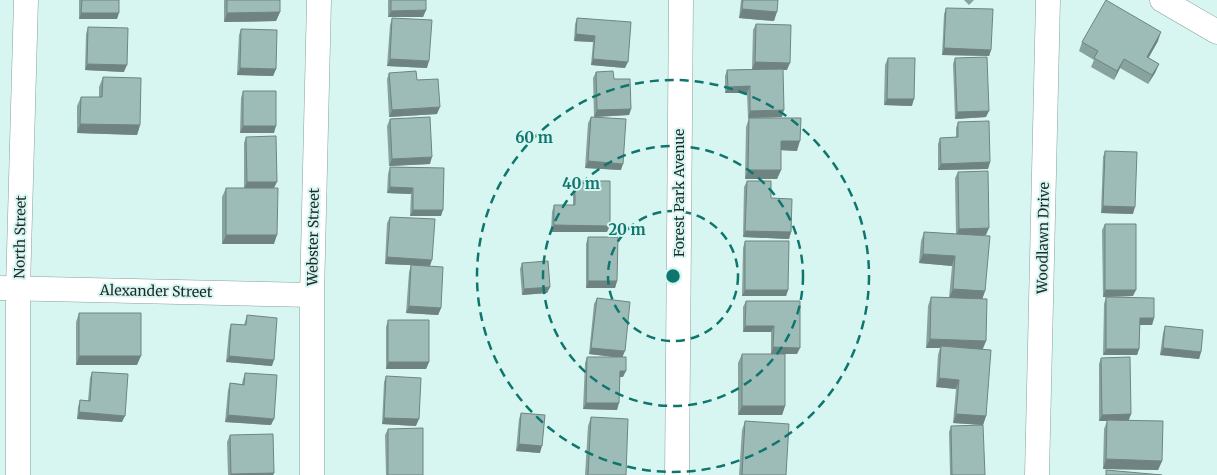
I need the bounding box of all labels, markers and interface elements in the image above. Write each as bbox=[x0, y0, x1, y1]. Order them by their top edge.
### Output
text: 60 m bbox=[515, 128, 553, 147]
street label: Forest Park Avenue bbox=[670, 129, 688, 257]
text: 40 m bbox=[562, 174, 600, 193]
street label: Woodlawn Drive bbox=[1033, 182, 1053, 295]
street label: Webster Street bbox=[303, 187, 323, 287]
street label: North Street bbox=[10, 195, 30, 279]
text: 20 m bbox=[608, 220, 646, 239]
centre of rings bbox=[664, 267, 682, 285]
street label: Alexander Street bbox=[99, 281, 213, 301]

